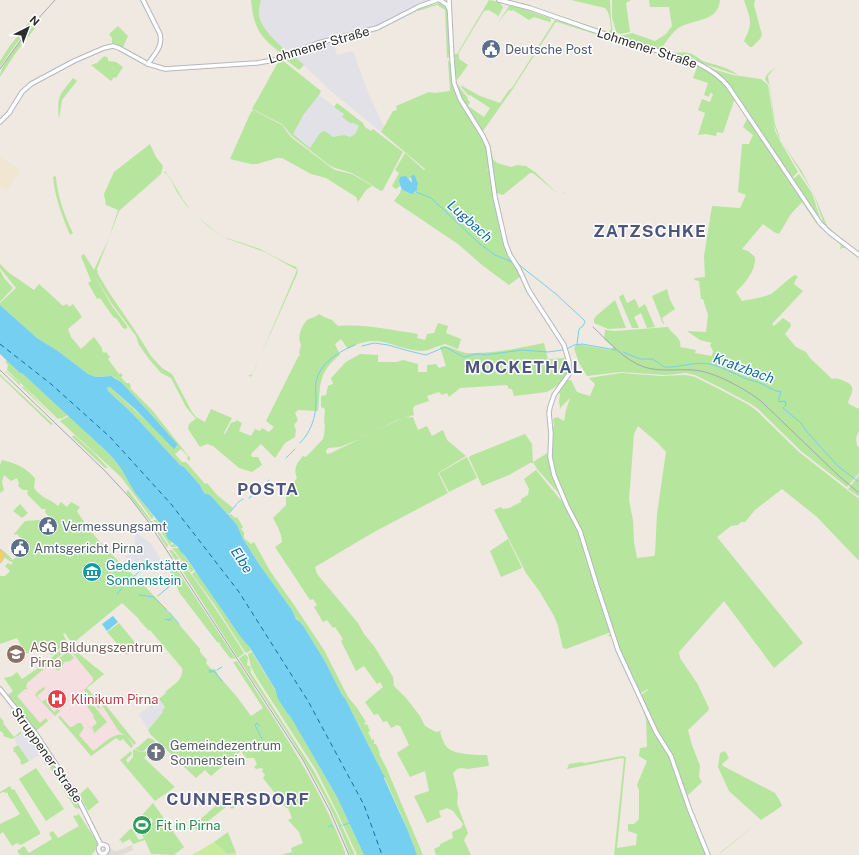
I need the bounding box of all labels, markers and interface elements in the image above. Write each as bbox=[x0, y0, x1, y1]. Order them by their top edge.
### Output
north arrow bbox=[8, 8, 48, 48]
text: N bbox=[27, 13, 42, 28]
street label: Lohmener Straße bbox=[267, 23, 371, 67]
street label: Lohmener Straße bbox=[595, 25, 699, 71]
public building icon: Deutsche Post bbox=[480, 38, 502, 60]
place label: Deutsche Post bbox=[505, 42, 592, 57]
water label: Lugbach bbox=[444, 197, 496, 245]
district label: ZATZSCHKE bbox=[593, 221, 707, 241]
water label: Kratzbach bbox=[711, 350, 777, 386]
district label: MOCKETHAL bbox=[465, 357, 583, 377]
district label: POSTA bbox=[237, 479, 299, 499]
public building icon: Vermessungsamt bbox=[37, 515, 59, 537]
place label: Vermessungsamt bbox=[62, 519, 167, 534]
public building icon: Amtsgericht Pirna bbox=[9, 537, 31, 559]
place label: Amtsgericht Pirna bbox=[34, 541, 143, 556]
water label: Elbe bbox=[228, 544, 257, 576]
place label: Gedenkstätte Sonnenstein bbox=[106, 558, 188, 588]
museum icon: Gedenkstätte Sonnenstein bbox=[81, 561, 103, 583]
place label: ASG Bildungszentrum Pirna bbox=[30, 640, 163, 670]
school or university icon: ASG Bildungszentrum Pirna bbox=[5, 643, 27, 665]
hospital icon: Klinikum Pirna bbox=[46, 688, 68, 710]
place label: Klinikum Pirna bbox=[71, 692, 158, 707]
street label: Struppener Straße bbox=[9, 705, 85, 805]
place label: Gemeindezentrum Sonnenstein bbox=[170, 738, 281, 768]
church icon: Gemeindezentrum Sonnenstein bbox=[145, 741, 167, 763]
district label: CUNNERSDORF bbox=[166, 789, 310, 809]
sports icon: Fit in Pirna bbox=[131, 814, 153, 836]
place label: Fit in Pirna bbox=[156, 818, 220, 833]

